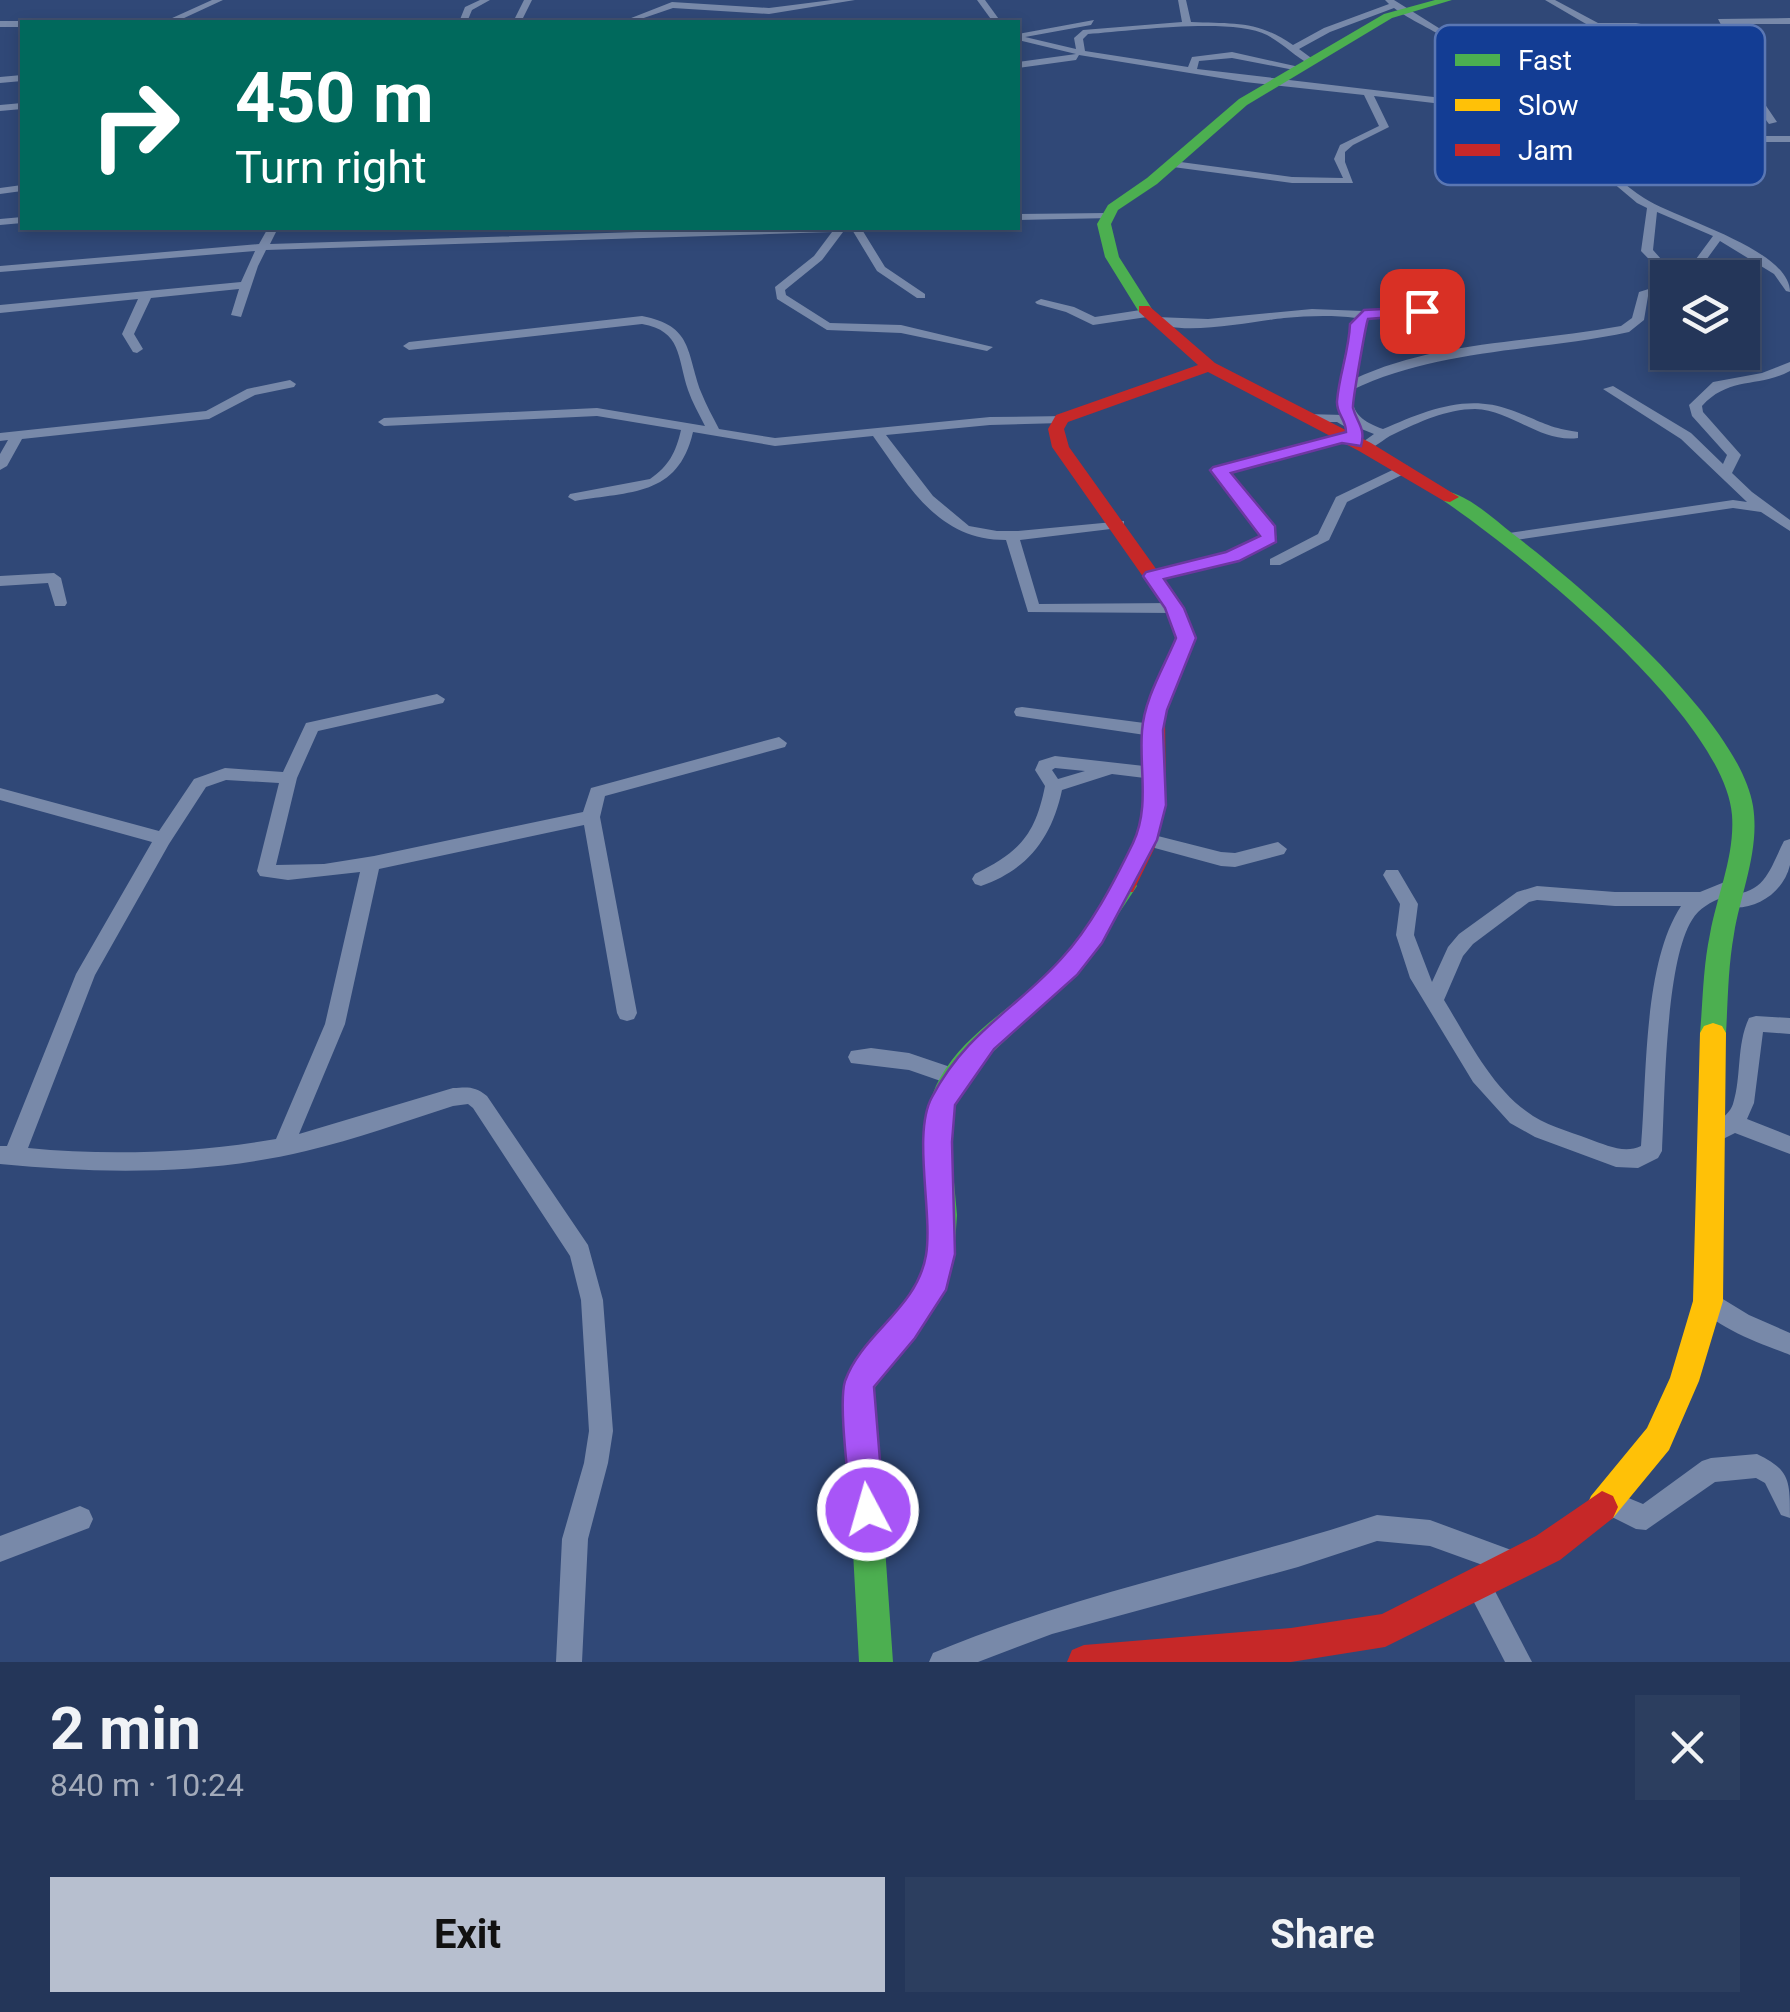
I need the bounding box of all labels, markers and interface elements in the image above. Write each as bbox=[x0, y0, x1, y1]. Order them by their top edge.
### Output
legend bbox=[1435, 25, 1765, 185]
text: Fast bbox=[1518, 44, 1572, 77]
text: 450 m bbox=[235, 57, 434, 139]
icon: right bbox=[70, 60, 200, 190]
text: Slow bbox=[1518, 89, 1578, 122]
text: Jam bbox=[1518, 134, 1573, 167]
text: Turn right bbox=[235, 141, 427, 194]
map controls bbox=[1650, 260, 1760, 370]
button: layers bbox=[1650, 260, 1760, 370]
pin bbox=[1380, 269, 1465, 354]
icon: arrive bbox=[1395, 284, 1450, 339]
position arrow bbox=[816, 1458, 920, 1562]
text: 2 min bbox=[50, 1693, 201, 1764]
button: close bbox=[1635, 1695, 1740, 1800]
text: 840 m · 10:24 bbox=[50, 1766, 244, 1804]
button: Exit bbox=[50, 1877, 885, 1992]
button: Share bbox=[905, 1877, 1740, 1992]

